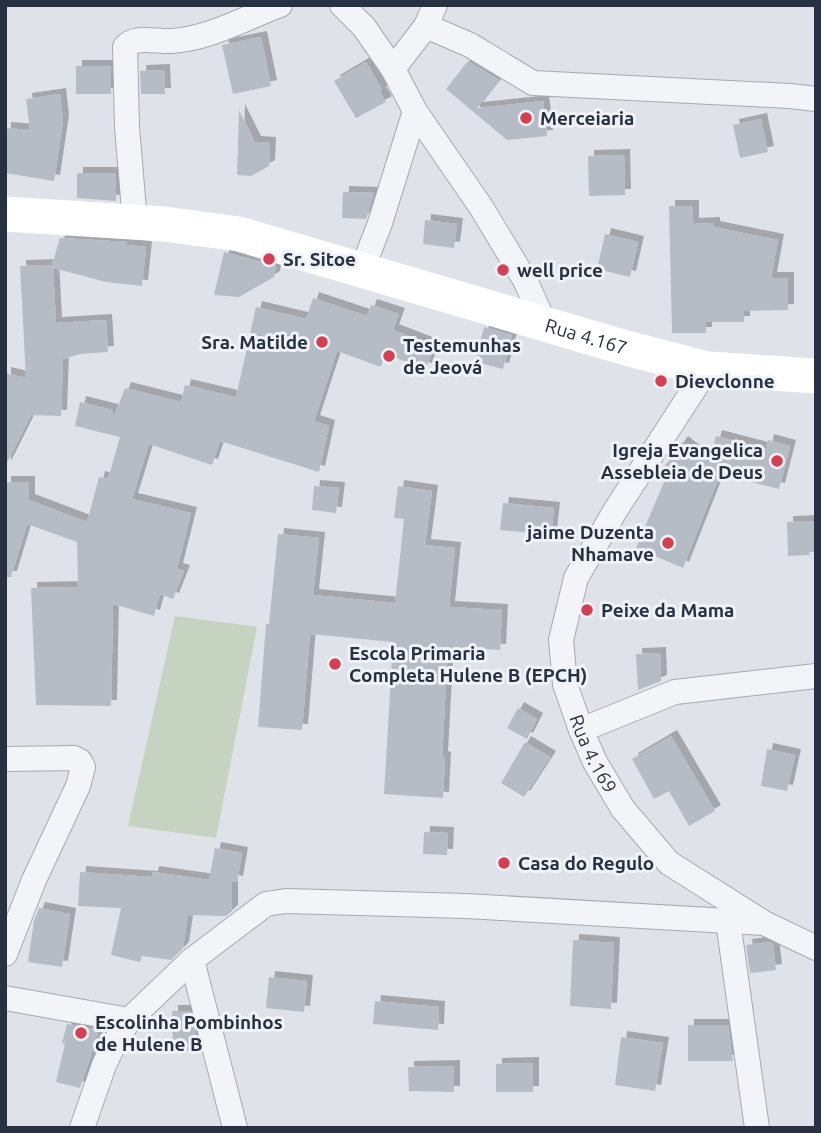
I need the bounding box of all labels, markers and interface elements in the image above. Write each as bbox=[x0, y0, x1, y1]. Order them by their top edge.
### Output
place label: Merceiaria bbox=[540, 107, 634, 129]
marker: Merceiaria bbox=[518, 110, 534, 126]
place label: Sr. Sitoe bbox=[283, 248, 356, 270]
marker: Sr. Sitoe bbox=[261, 251, 277, 267]
place label: well price bbox=[517, 259, 603, 281]
marker: well price bbox=[495, 262, 511, 278]
street label: Rua 4.167 bbox=[543, 314, 630, 359]
place label: Sra. Matilde bbox=[201, 331, 308, 353]
marker: Sra. Matilde bbox=[314, 334, 330, 350]
place label: Testemunhas de Jeová bbox=[403, 334, 521, 378]
marker: Testemunhas de Jeová bbox=[381, 348, 397, 364]
place label: Dievclonne bbox=[675, 370, 775, 392]
marker: Dievclonne bbox=[653, 373, 669, 389]
place label: Igreja Evangelica Assebleia de Deus bbox=[601, 439, 763, 483]
marker: Igreja Evangelica Assebleia de Deus bbox=[769, 453, 785, 469]
place label: jaime Duzenta Nhamave bbox=[525, 521, 654, 565]
marker: jaime Duzenta Nhamave bbox=[660, 535, 676, 551]
place label: Peixe da Mama bbox=[601, 599, 734, 621]
marker: Peixe da Mama bbox=[579, 602, 595, 618]
place label: Escola Primaria Completa Hulene B (EPCH) bbox=[349, 642, 587, 686]
marker: Escola Primaria Completa Hulene B (EPCH) bbox=[327, 656, 343, 672]
street label: Rua 4.169 bbox=[565, 712, 622, 797]
place label: Casa do Regulo bbox=[518, 852, 654, 874]
marker: Casa do Regulo bbox=[496, 855, 512, 871]
place label: Escolinha Pombinhos de Hulene B bbox=[95, 1011, 283, 1055]
marker: Escolinha Pombinhos de Hulene B bbox=[73, 1025, 89, 1041]

